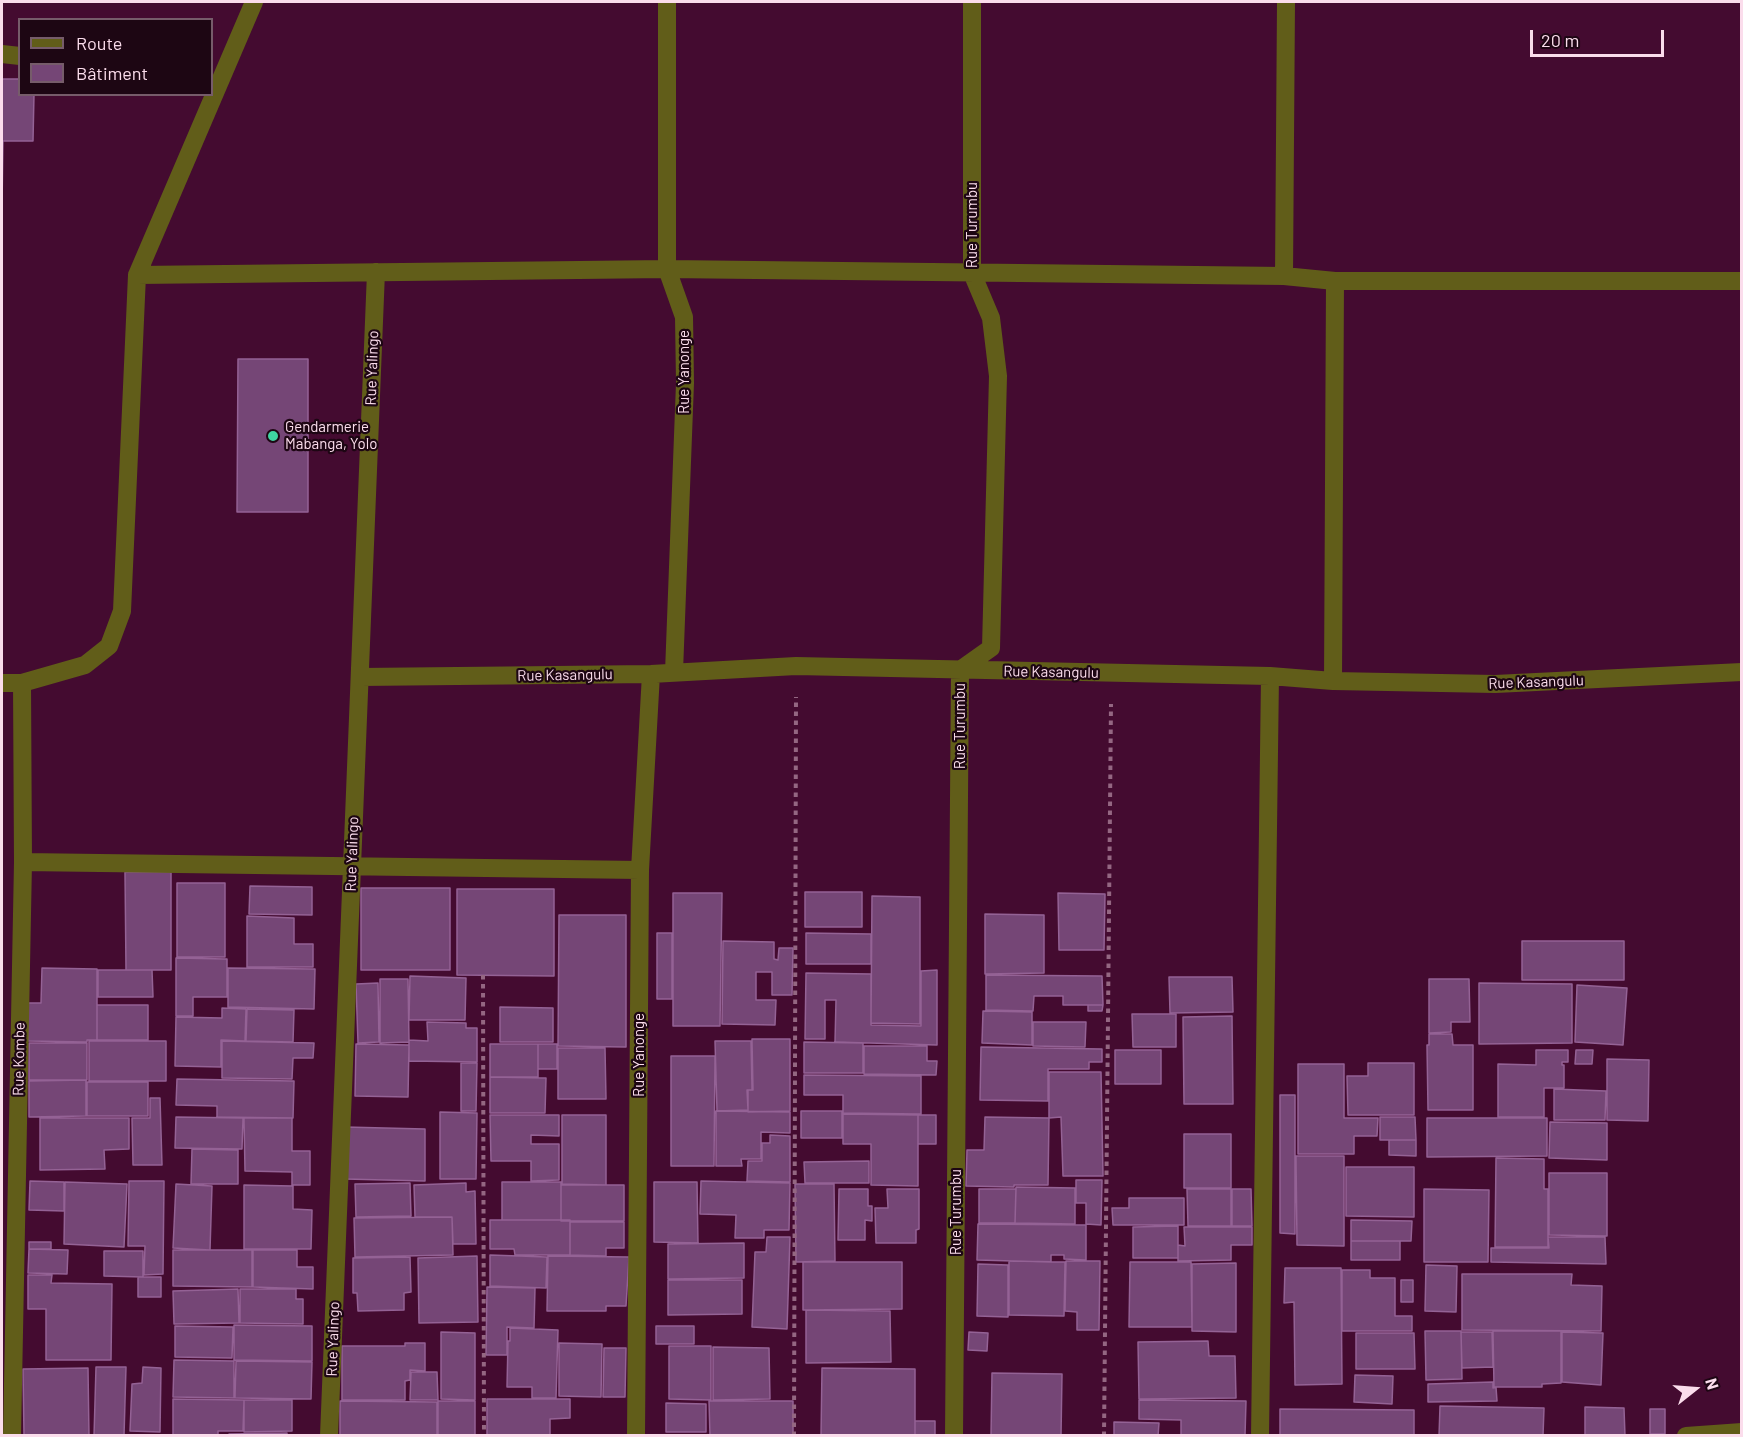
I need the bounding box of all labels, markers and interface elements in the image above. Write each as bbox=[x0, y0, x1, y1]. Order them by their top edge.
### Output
legend bbox=[18, 18, 213, 96]
scale bar bbox=[1533, 18, 1666, 56]
text: 20 m bbox=[1541, 29, 1579, 51]
text: Route bbox=[76, 32, 122, 54]
text: Bâtiment bbox=[76, 62, 148, 84]
street label: Rue Turumbu bbox=[963, 182, 981, 268]
street label: Rue Yalingo bbox=[362, 330, 382, 406]
street label: Rue Yanonge bbox=[675, 330, 693, 414]
place label: Gendarmerie Mabanga, Yolo bbox=[285, 418, 377, 453]
marker: Gendarmerie Mabanga, Yolo bbox=[266, 429, 280, 443]
street label: Rue Kasangulu bbox=[1003, 662, 1099, 682]
street label: Rue Kasangulu bbox=[517, 665, 613, 685]
street label: Rue Kasangulu bbox=[1488, 671, 1584, 693]
street label: Rue Turumbu bbox=[951, 683, 969, 769]
street label: Rue Yalingo bbox=[342, 816, 362, 892]
street label: Rue Yanonge bbox=[630, 1013, 648, 1097]
street label: Rue Kombe bbox=[9, 1022, 29, 1096]
street label: Rue Turumbu bbox=[947, 1169, 965, 1255]
street label: Rue Yalingo bbox=[323, 1301, 343, 1377]
north arrow bbox=[1665, 1359, 1725, 1419]
text: N bbox=[1702, 1376, 1723, 1391]

